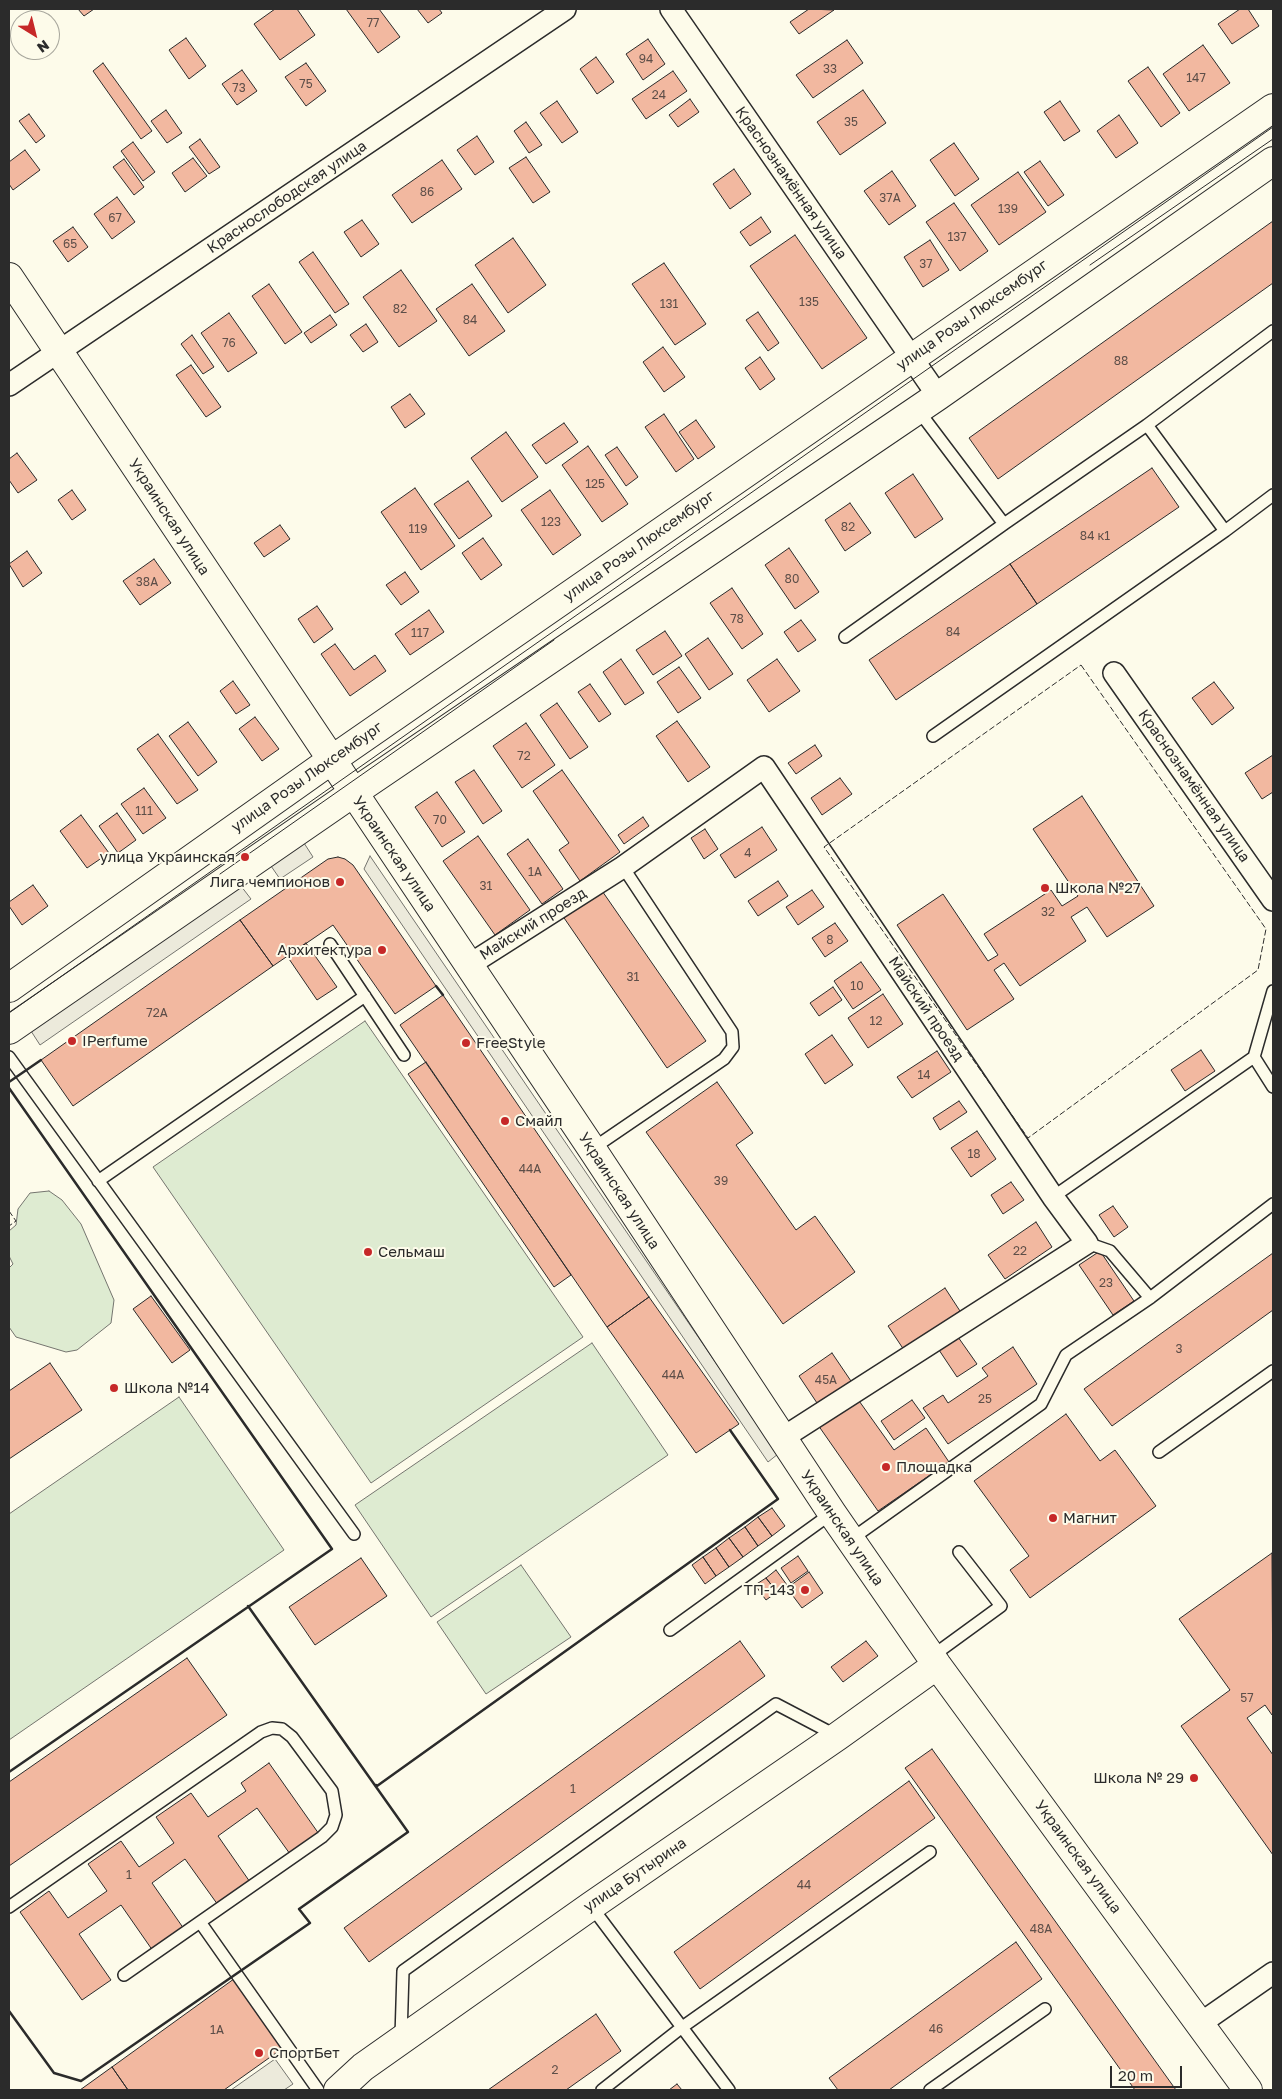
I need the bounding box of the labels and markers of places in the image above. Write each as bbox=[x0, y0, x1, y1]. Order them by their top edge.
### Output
place label: улица Украинская bbox=[100, 848, 235, 866]
marker: улица Украинская bbox=[239, 851, 251, 863]
place label: Лига чемпионов bbox=[210, 873, 330, 891]
marker: Лига чемпионов bbox=[334, 876, 346, 888]
place label: Школа №27 bbox=[1055, 879, 1141, 897]
marker: Школа №27 bbox=[1039, 882, 1051, 894]
place label: Архитектура bbox=[277, 941, 372, 959]
marker: Архитектура bbox=[376, 944, 388, 956]
place label: IPerfume bbox=[82, 1032, 148, 1050]
place label: FreeStyle bbox=[476, 1034, 545, 1052]
marker: IPerfume bbox=[66, 1035, 78, 1047]
marker: FreeStyle bbox=[460, 1037, 472, 1049]
place label: Смайл bbox=[515, 1112, 562, 1130]
marker: Смайл bbox=[499, 1115, 511, 1127]
place label: Сельмаш bbox=[378, 1243, 445, 1261]
marker: Сельмаш bbox=[362, 1246, 374, 1258]
place label: Школа №14 bbox=[124, 1379, 210, 1397]
marker: Школа №14 bbox=[108, 1382, 120, 1394]
place label: Площадка bbox=[896, 1458, 972, 1476]
marker: Площадка bbox=[880, 1461, 892, 1473]
place label: Магнит bbox=[1063, 1509, 1117, 1527]
marker: Магнит bbox=[1047, 1512, 1059, 1524]
place label: ТП-143 bbox=[744, 1581, 795, 1599]
marker: ТП-143 bbox=[799, 1584, 811, 1596]
place label: Школа № 29 bbox=[1093, 1769, 1184, 1787]
marker: Школа № 29 bbox=[1188, 1772, 1200, 1784]
place label: СпортБет bbox=[269, 2044, 339, 2062]
marker: СпортБет bbox=[253, 2047, 265, 2059]

